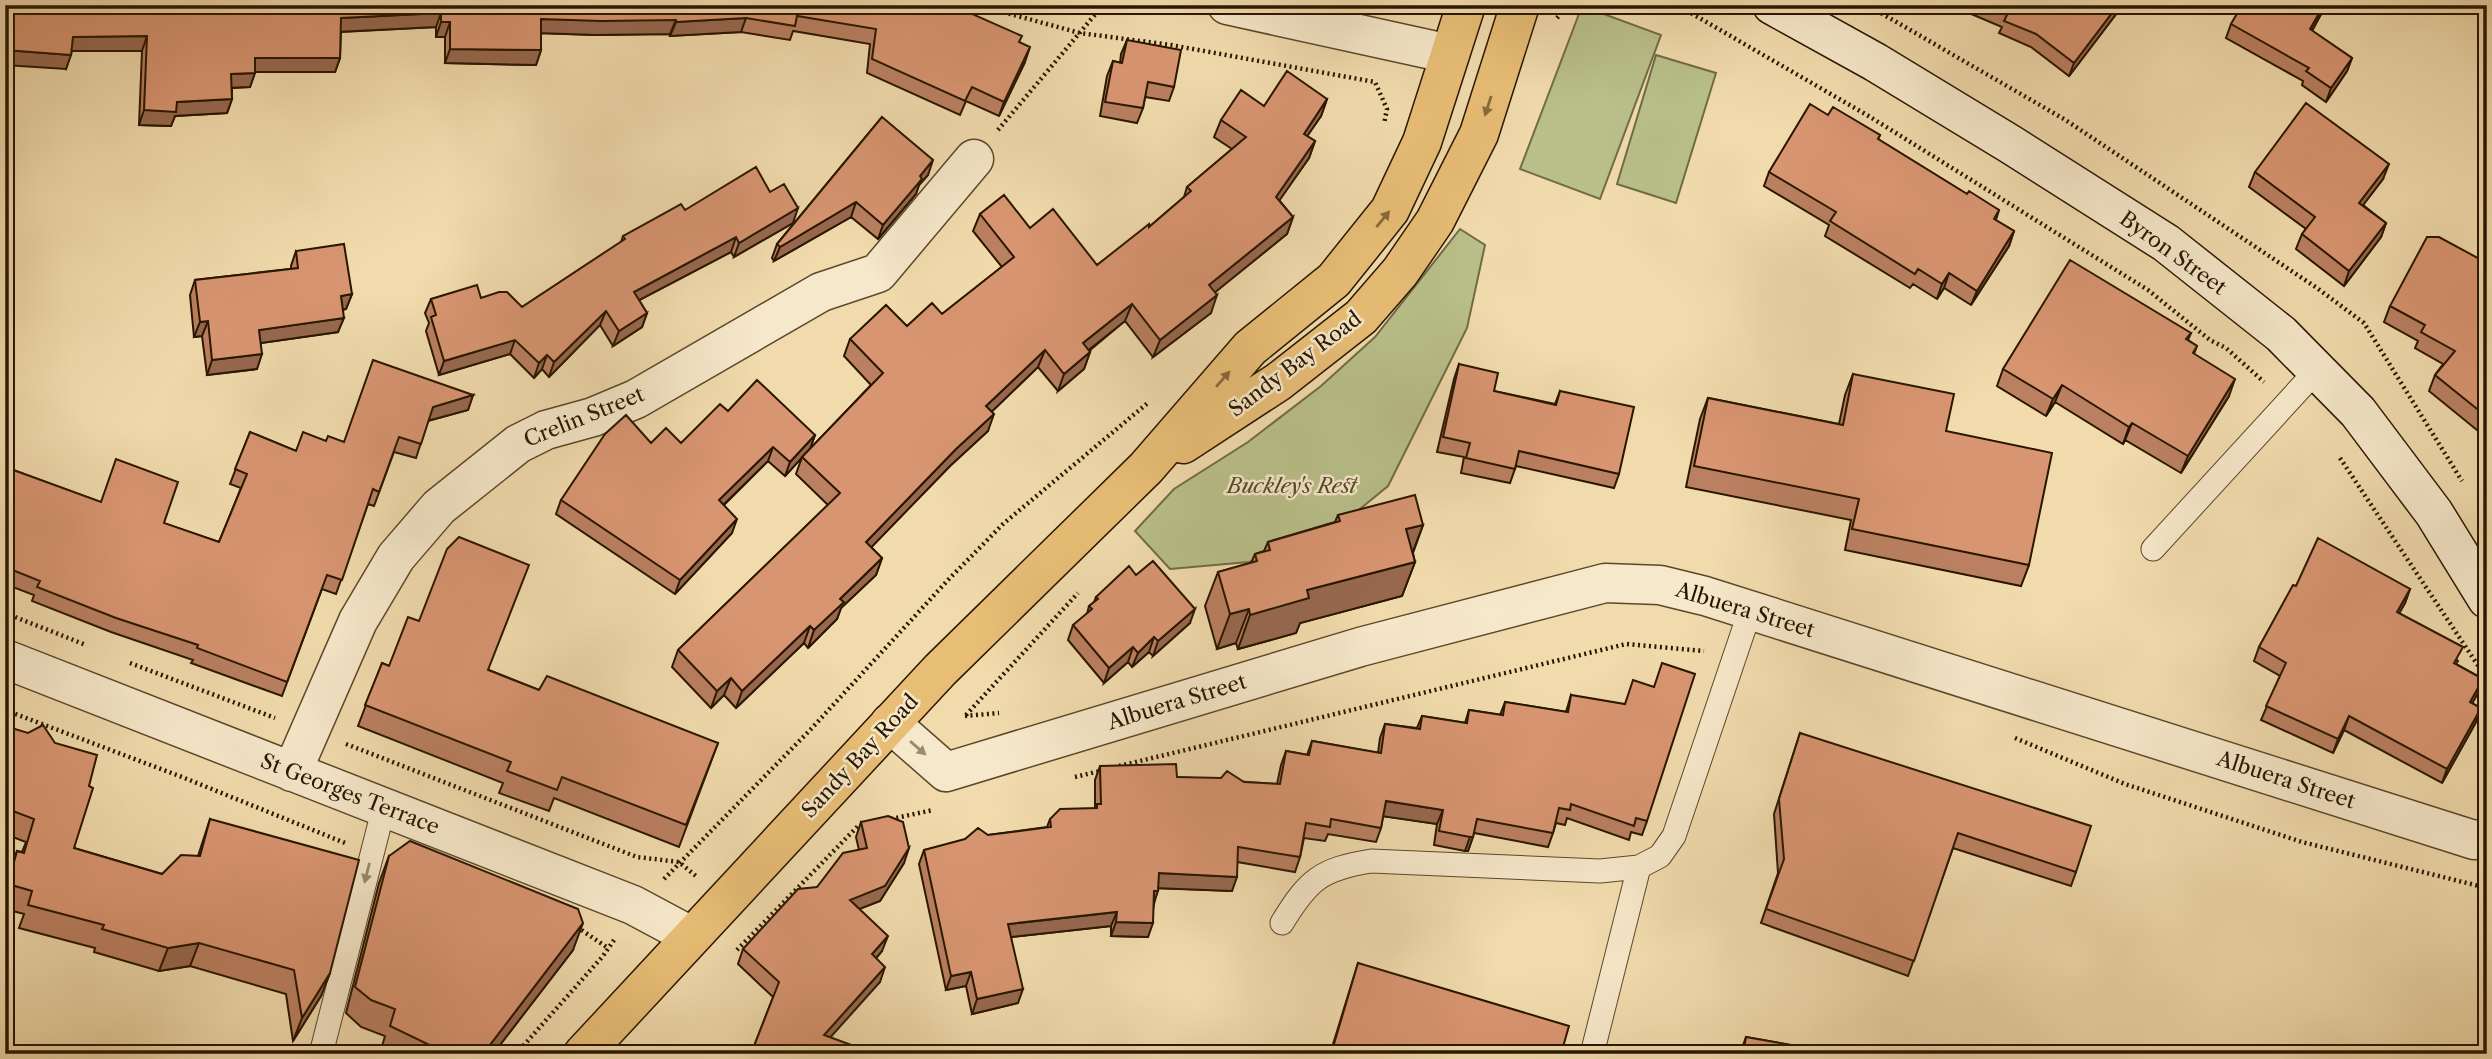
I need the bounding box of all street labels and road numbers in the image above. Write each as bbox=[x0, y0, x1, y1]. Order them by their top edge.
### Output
street label: Byron Street bbox=[2115, 205, 2232, 300]
street label: Sandy Bay Road bbox=[1223, 305, 1366, 422]
street label: Crelin Street bbox=[520, 381, 648, 452]
street label: Albuera Street bbox=[1672, 576, 1818, 643]
street label: Albuera Street bbox=[1103, 668, 1250, 735]
street label: Sandy Bay Road bbox=[796, 689, 923, 823]
street label: Albuera Street bbox=[2213, 745, 2359, 814]
street label: St Georges Terrace bbox=[257, 748, 443, 839]

